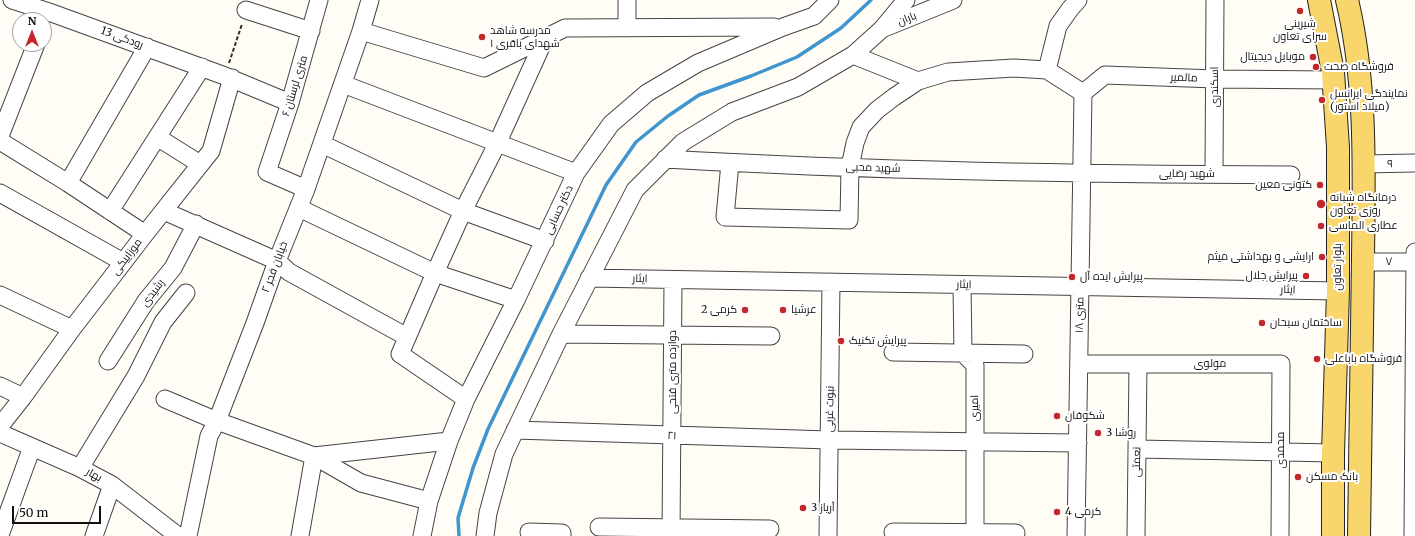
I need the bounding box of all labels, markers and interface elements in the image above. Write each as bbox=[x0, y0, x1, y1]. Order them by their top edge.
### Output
marker: شیرینی سرای تعاون bbox=[1295, 6, 1305, 16]
street label: باران bbox=[896, 9, 918, 29]
north arrow bbox=[12, 12, 52, 52]
text: N bbox=[28, 14, 36, 28]
place label: شیرینی سرای تعاون bbox=[1273, 17, 1327, 43]
street label: رودکی 13 bbox=[99, 24, 145, 52]
place label: مدرسه شاهد شهدای باقری ۱ bbox=[490, 24, 560, 50]
marker: مدرسه شاهد شهدای باقری ۱ bbox=[477, 32, 487, 42]
place label: موبایل دیجیتال bbox=[1240, 50, 1305, 64]
marker: موبایل دیجیتال bbox=[1308, 52, 1318, 62]
street label: ۶ متری لرستان bbox=[279, 54, 311, 118]
place label: فروشگاه صحت bbox=[1324, 60, 1394, 74]
marker: فروشگاه صحت bbox=[1311, 62, 1321, 72]
street label: اسکندری bbox=[1208, 66, 1222, 108]
street label: مالمیر bbox=[1170, 71, 1198, 85]
place label: نمایندگی ایرانسل (میلاد استور) bbox=[1330, 87, 1408, 113]
marker: نمایندگی ایرانسل (میلاد استور) bbox=[1317, 95, 1327, 105]
street label: ۹ bbox=[1387, 157, 1393, 171]
street label: شهید محبی bbox=[845, 160, 901, 176]
street label: شهید رضایی bbox=[1159, 167, 1215, 181]
place label: کتونی معین bbox=[1255, 178, 1312, 192]
marker: کتونی معین bbox=[1315, 180, 1325, 190]
street label: دکتر حسابی bbox=[542, 183, 576, 237]
place label: درمانگاه شبانه روزی تعاون bbox=[1330, 191, 1396, 217]
marker: درمانگاه شبانه روزی تعاون bbox=[1315, 198, 1327, 210]
place label: عطاری الماسی bbox=[1329, 219, 1398, 233]
marker: عطاری الماسی bbox=[1316, 221, 1326, 231]
street label: موزاییکی bbox=[109, 236, 145, 278]
street label: خیابان فجر ۲ bbox=[259, 240, 291, 294]
street label: بلوار تعاون bbox=[1331, 243, 1345, 291]
place label: ارایشی و بهداشتی میثم bbox=[1207, 250, 1314, 264]
marker: ارایشی و بهداشتی میثم bbox=[1317, 252, 1327, 262]
street label: ۷ bbox=[1386, 255, 1392, 269]
place label: پیرایش جلال bbox=[1245, 269, 1298, 283]
place label: پیرایش ایده آل bbox=[1080, 270, 1143, 284]
marker: پیرایش جلال bbox=[1301, 271, 1311, 281]
street label: ایثار bbox=[632, 272, 648, 286]
marker: پیرایش ایده آل bbox=[1067, 272, 1077, 282]
street label: رشیدی bbox=[138, 277, 168, 309]
street label: ایثار bbox=[956, 278, 972, 292]
street label: ایثار bbox=[1280, 283, 1296, 297]
street label: ۱۸ متری bbox=[1073, 297, 1087, 333]
place label: کرمی 2 bbox=[701, 303, 737, 317]
place label: عرشیا bbox=[791, 303, 816, 317]
marker: کرمی 2 bbox=[740, 305, 750, 315]
marker: عرشیا bbox=[778, 305, 788, 315]
place label: ساختمان سبحان bbox=[1270, 316, 1342, 330]
marker: ساختمان سبحان bbox=[1257, 318, 1267, 328]
street label: دوازده متری فتحی bbox=[666, 330, 680, 414]
place label: پیرایش تکنیک bbox=[849, 334, 906, 348]
marker: پیرایش تکنیک bbox=[836, 336, 846, 346]
place label: فروشگاه باباعلی bbox=[1325, 352, 1402, 366]
marker: فروشگاه باباعلی bbox=[1312, 354, 1322, 364]
street label: مولوی bbox=[1194, 357, 1226, 371]
street label: نبوت غربی bbox=[823, 386, 837, 432]
street label: امیری bbox=[968, 395, 982, 421]
place label: شکوفان bbox=[1065, 409, 1105, 423]
marker: شکوفان bbox=[1052, 411, 1062, 421]
place label: روشا 3 bbox=[1106, 426, 1136, 440]
marker: روشا 3 bbox=[1093, 428, 1103, 438]
street label: ۲۱ bbox=[667, 429, 677, 443]
street label: محمدی bbox=[1274, 432, 1288, 468]
street label: نعمتی bbox=[1130, 447, 1144, 477]
street label: بهار bbox=[84, 465, 104, 485]
place label: بانک مسکن bbox=[1306, 470, 1358, 484]
marker: بانک مسکن bbox=[1293, 472, 1303, 482]
scale bar bbox=[14, 498, 103, 524]
place label: آریاز 3 bbox=[811, 501, 835, 515]
marker: آریاز 3 bbox=[798, 503, 808, 513]
text: 50 m bbox=[19, 505, 48, 520]
place label: کرمی 4 bbox=[1065, 505, 1101, 519]
marker: کرمی 4 bbox=[1052, 507, 1062, 517]

